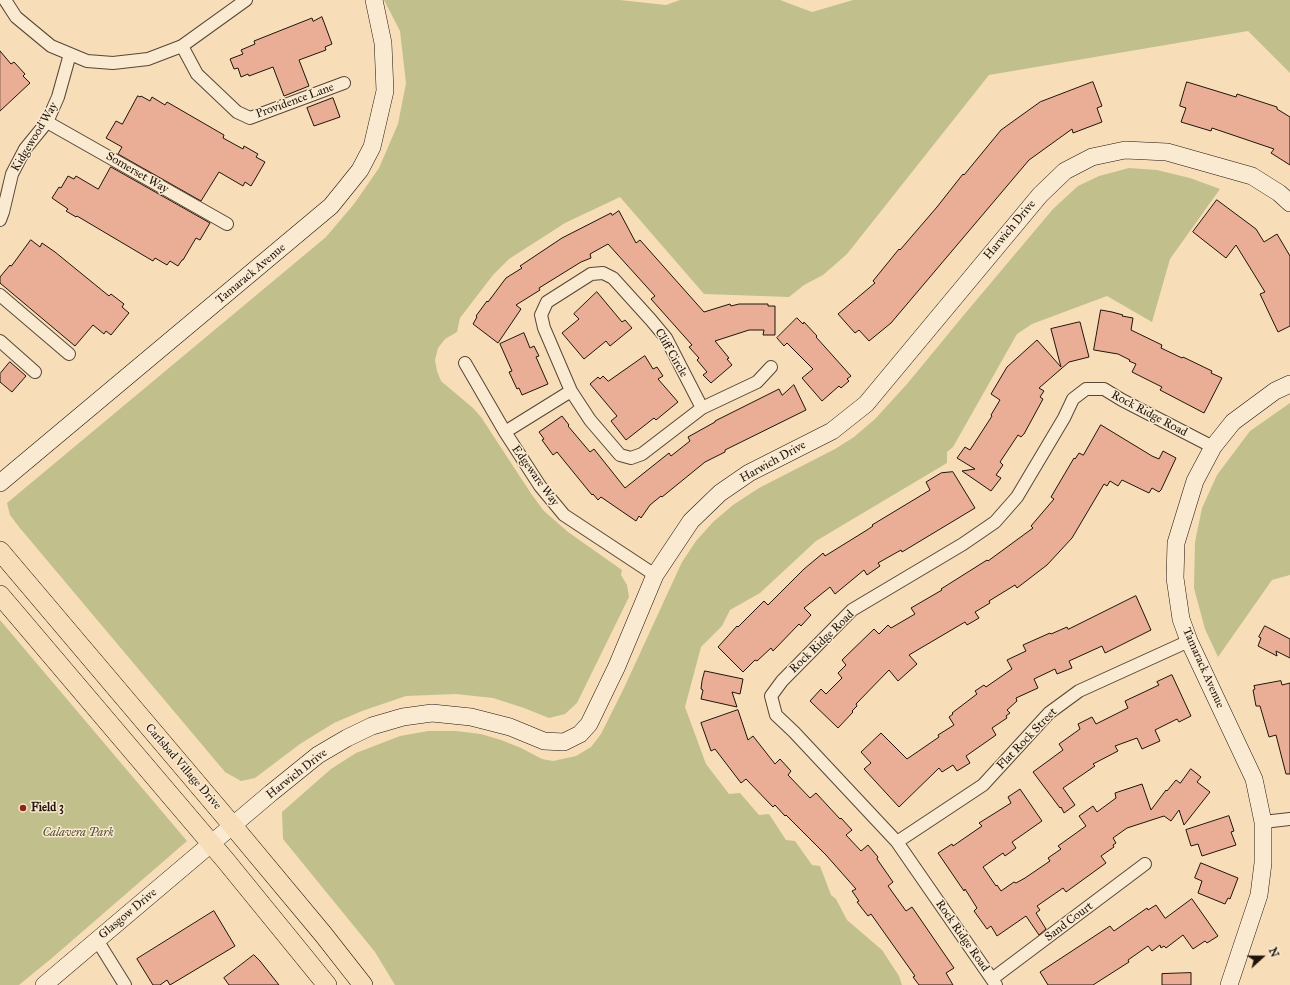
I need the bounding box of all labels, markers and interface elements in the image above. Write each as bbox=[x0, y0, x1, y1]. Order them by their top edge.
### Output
street label: Providence Lane bbox=[254, 80, 336, 122]
street label: Kidgewood Way bbox=[9, 100, 61, 174]
street label: Somerset Way bbox=[103, 149, 171, 197]
street label: Harwich Drive bbox=[981, 197, 1039, 263]
street label: Tamarack Avenue bbox=[213, 241, 289, 307]
street label: Cliff Circle bbox=[651, 326, 691, 380]
street label: Rock Ridge Road bbox=[1108, 388, 1190, 440]
street label: Harwich Drive bbox=[737, 438, 809, 486]
street label: Edgeware Way bbox=[508, 443, 562, 509]
street label: Rock Ridge Road bbox=[787, 608, 857, 676]
street label: Tamarack Avenue bbox=[1179, 626, 1227, 710]
street label: Flat Rock Street bbox=[994, 705, 1060, 773]
street label: Carlsbad Village Drive bbox=[142, 721, 224, 813]
street label: Harwich Drive bbox=[264, 746, 330, 802]
place label: Field 3 bbox=[31, 801, 64, 815]
marker: Field 3 bbox=[18, 803, 28, 813]
park label: Calavera Park bbox=[42, 826, 114, 840]
street label: Glasgow Drive bbox=[96, 886, 160, 942]
street label: Rock Ridge Road bbox=[932, 897, 992, 975]
street label: Sand Court bbox=[1042, 899, 1096, 945]
north arrow bbox=[1242, 937, 1282, 977]
text: N bbox=[1266, 946, 1281, 959]

